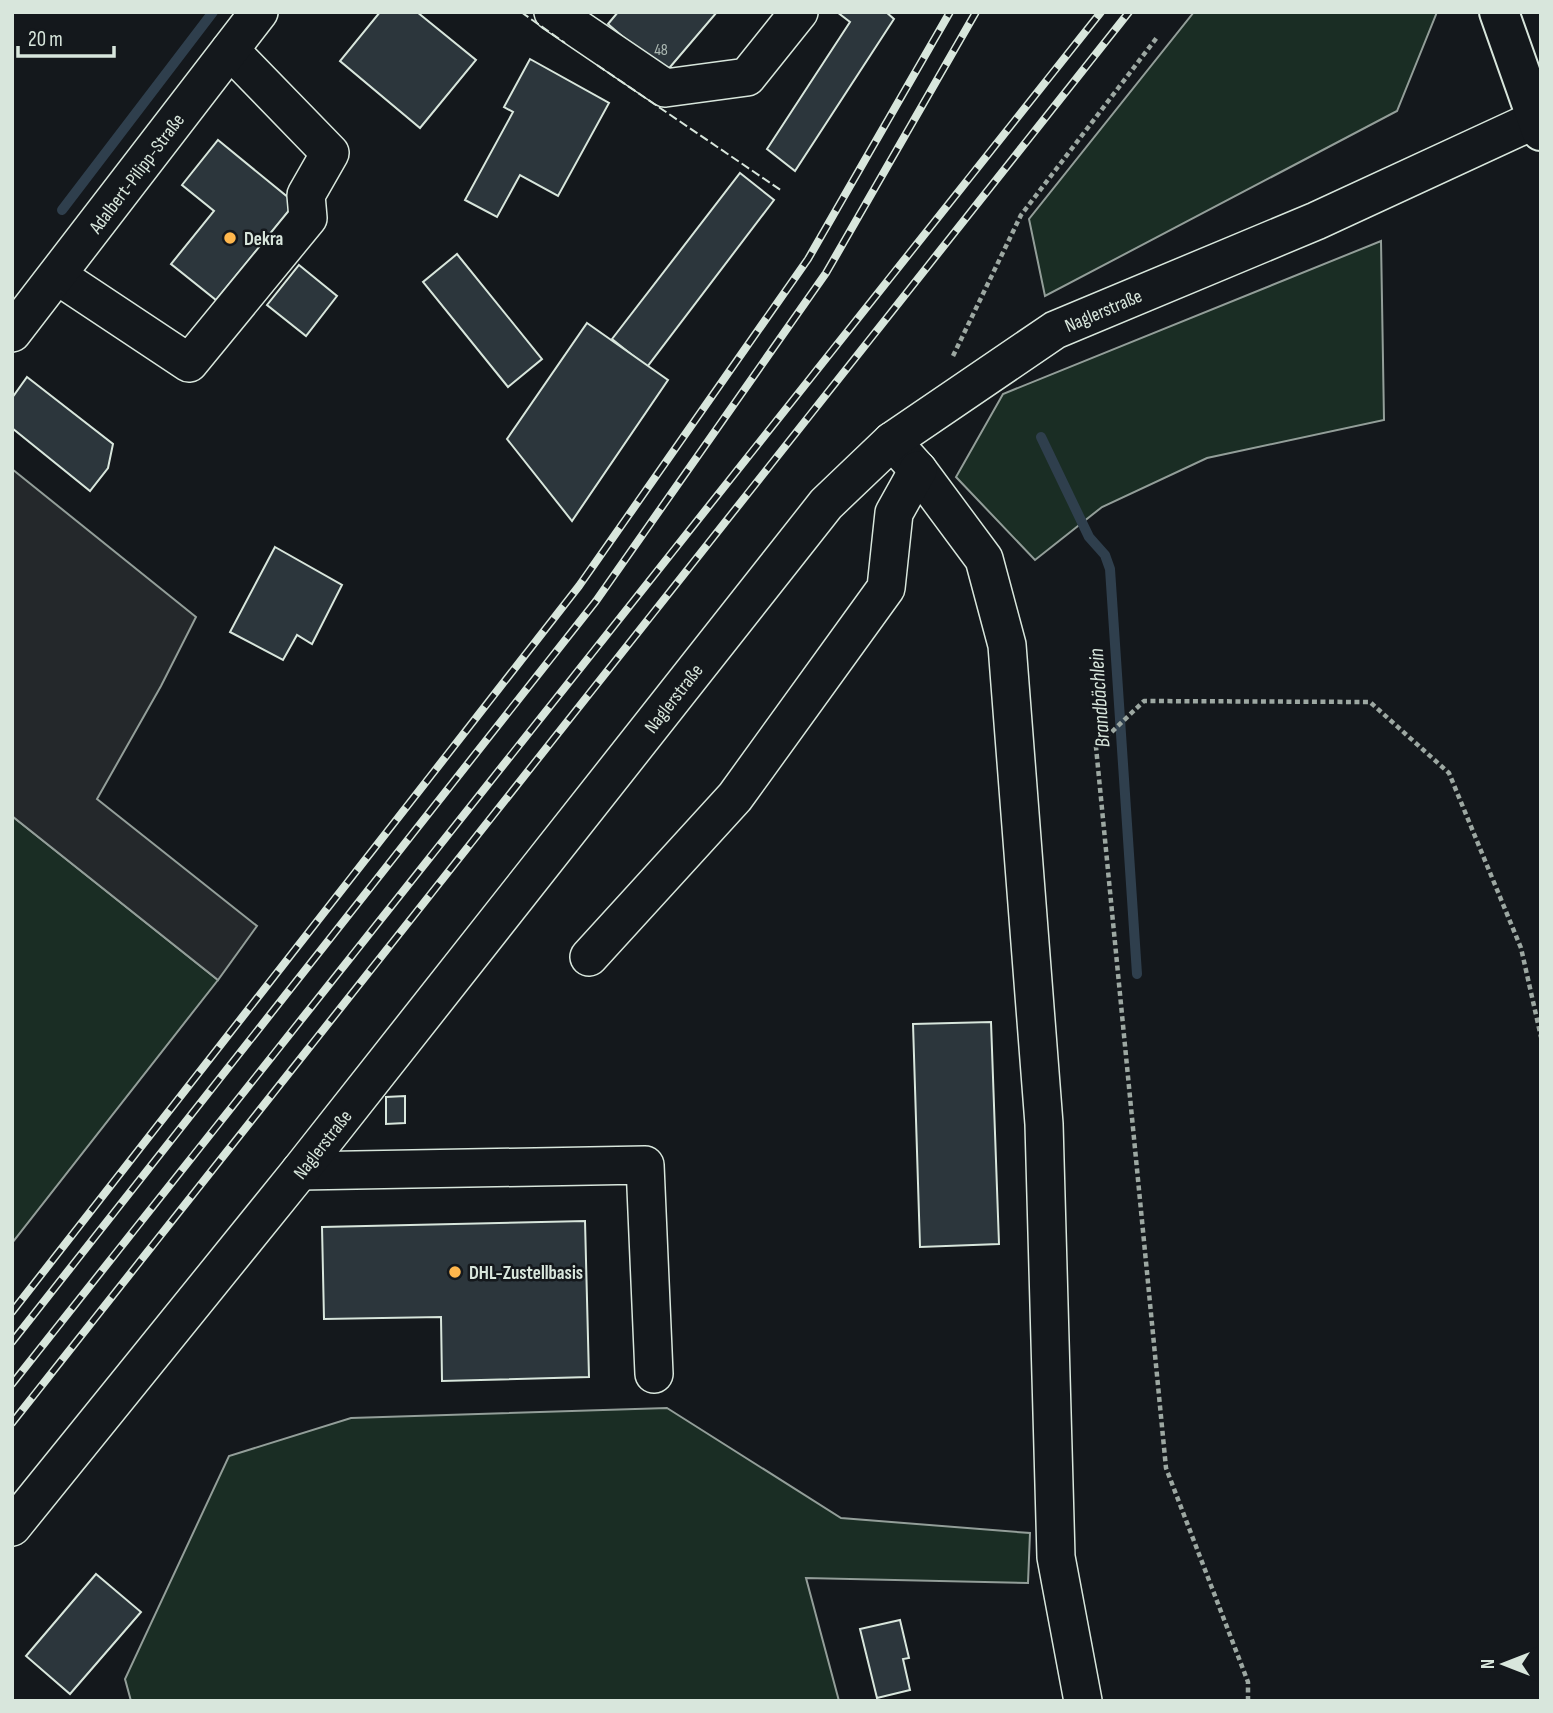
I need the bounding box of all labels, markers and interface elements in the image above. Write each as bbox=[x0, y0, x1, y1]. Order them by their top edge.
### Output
scale bar bbox=[18, 14, 114, 58]
text: 20 m bbox=[28, 27, 63, 52]
house number: 48 bbox=[654, 41, 668, 60]
street label: Adalbert-Pilipp-Straße bbox=[84, 109, 190, 239]
place label: Dekra bbox=[244, 228, 283, 251]
marker: Dekra bbox=[222, 230, 238, 246]
street label: Naglerstraße bbox=[1062, 285, 1146, 338]
water label: Brandbächlein bbox=[1084, 647, 1115, 748]
street label: Naglerstraße bbox=[640, 660, 708, 738]
street label: Naglerstraße bbox=[289, 1106, 357, 1184]
place label: DHL-Zustellbasis bbox=[469, 1262, 583, 1285]
marker: DHL-Zustellbasis bbox=[447, 1264, 463, 1280]
north arrow bbox=[1469, 1629, 1539, 1699]
text: N bbox=[1477, 1659, 1500, 1669]

